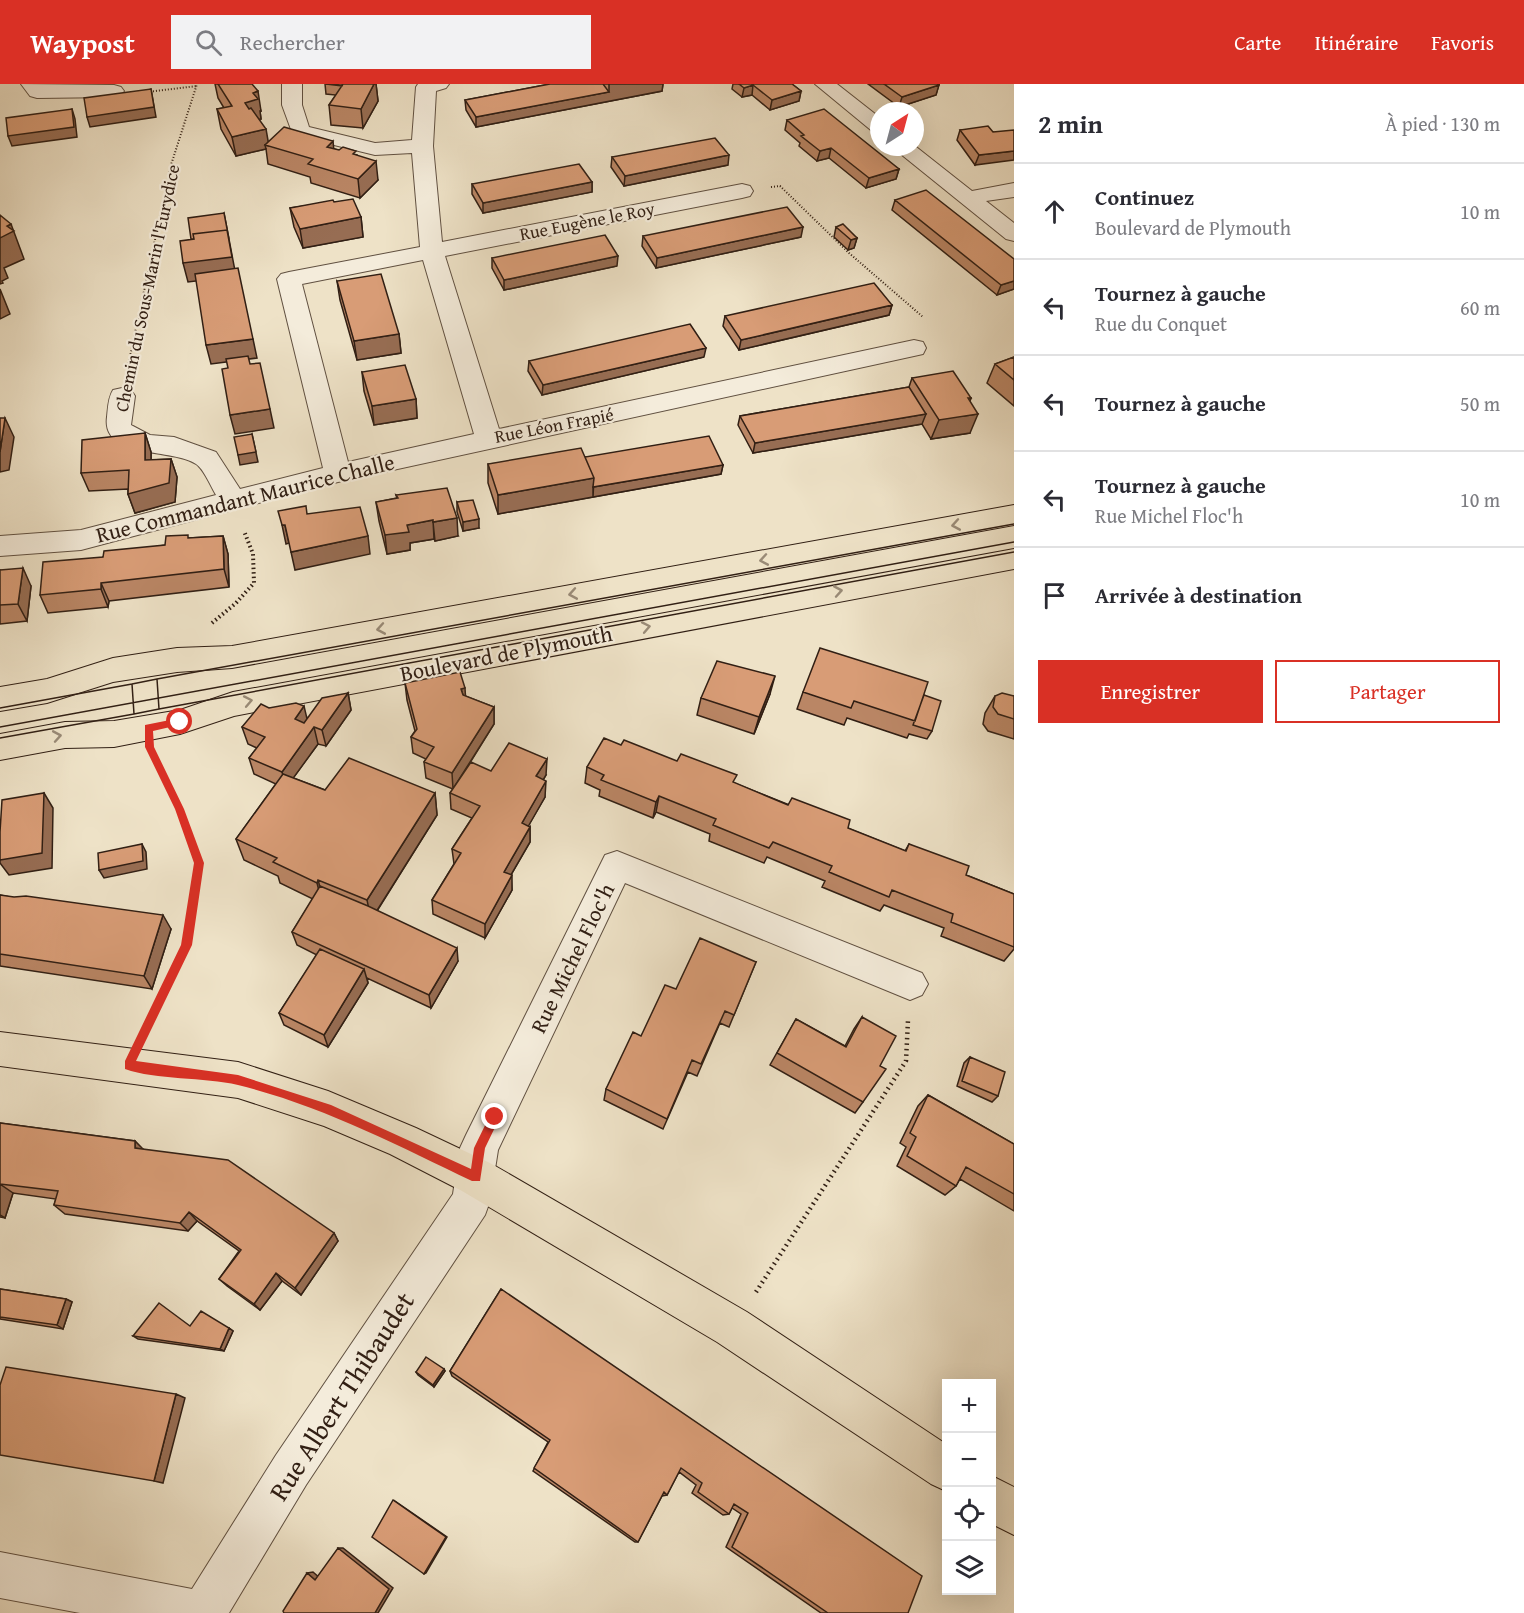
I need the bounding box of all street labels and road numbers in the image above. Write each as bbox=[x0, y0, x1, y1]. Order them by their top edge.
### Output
street label: Chemin du Sous-Marin l'Eurydice bbox=[108, 162, 186, 414]
street label: Rue Eugène le Roy bbox=[517, 195, 657, 247]
street label: Rue Léon Frapié bbox=[492, 400, 616, 450]
street label: Rue Commandant Maurice Challe bbox=[92, 445, 398, 551]
street label: Boulevard de Plymouth bbox=[397, 617, 615, 689]
street label: Rue Michel Floc'h bbox=[522, 877, 622, 1038]
street label: Rue Albert Thibaudet bbox=[258, 1283, 424, 1508]

